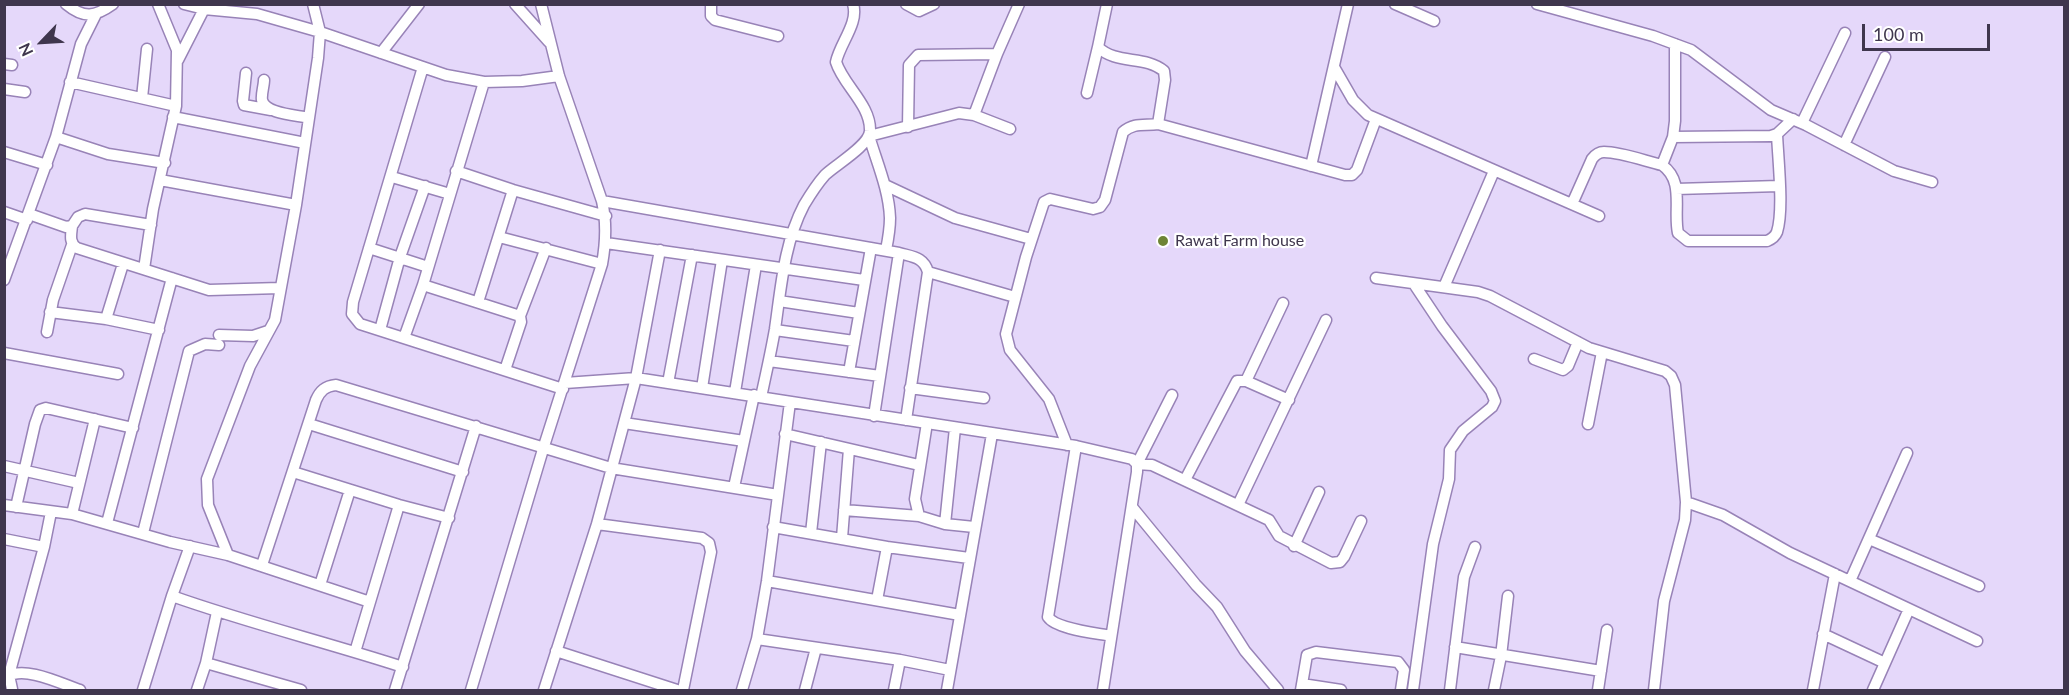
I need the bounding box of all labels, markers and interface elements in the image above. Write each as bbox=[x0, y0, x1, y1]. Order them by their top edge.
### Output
north arrow bbox=[12, 12, 72, 72]
scale bar bbox=[1865, 12, 1992, 50]
text: 100 m bbox=[1873, 23, 1924, 45]
text: N bbox=[14, 40, 36, 59]
place label: Rawat Farm house bbox=[1175, 231, 1304, 251]
marker: Rawat Farm house bbox=[1156, 234, 1170, 248]

